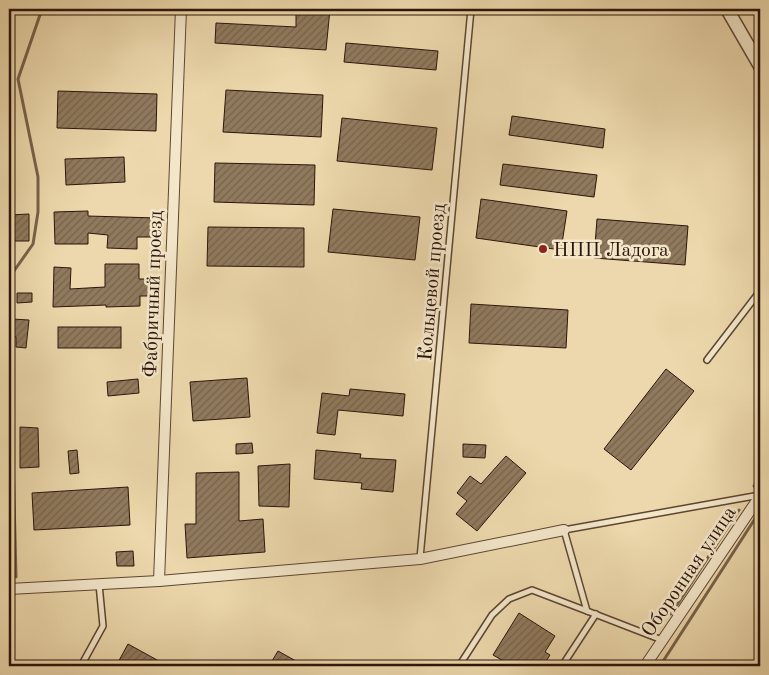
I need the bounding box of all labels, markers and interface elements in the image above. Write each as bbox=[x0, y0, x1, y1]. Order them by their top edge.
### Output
street label: Кольцевой проезд bbox=[416, 203, 450, 362]
street label: Фабричный проезд bbox=[141, 210, 167, 378]
place label: НПП Ладога bbox=[553, 241, 669, 261]
marker: НПП Ладога bbox=[537, 243, 549, 255]
street label: Оборонная улица bbox=[639, 503, 741, 641]

